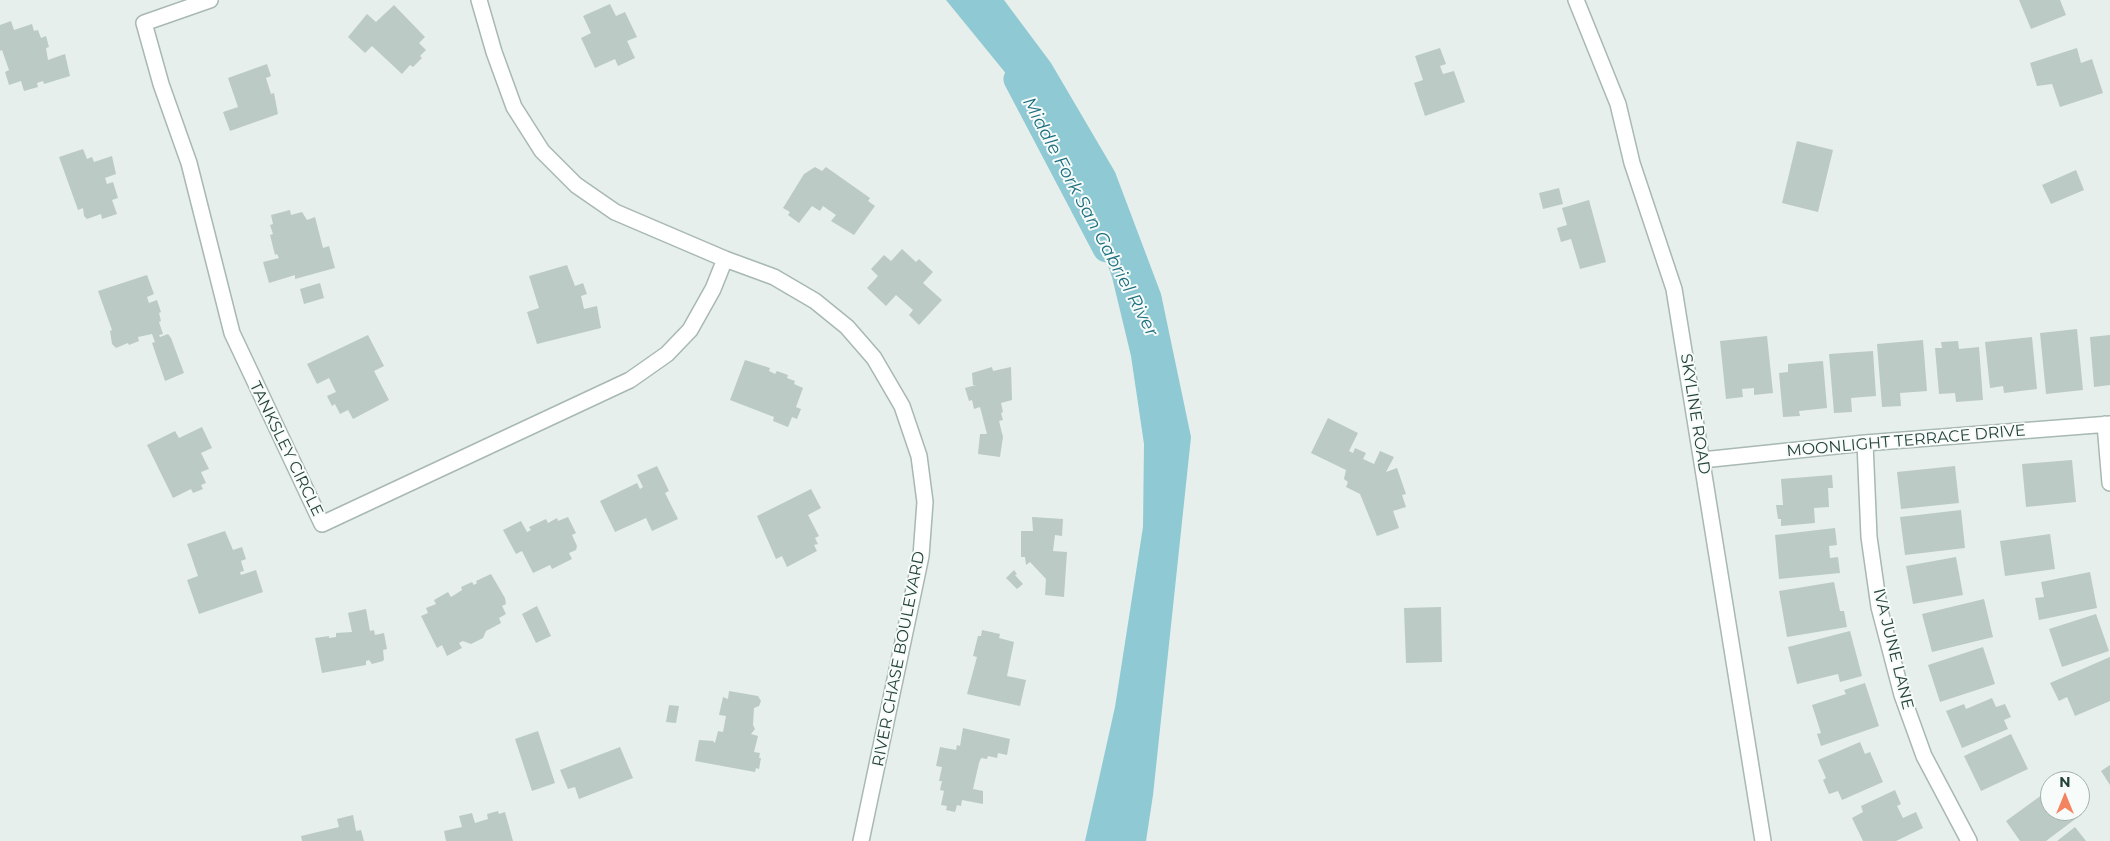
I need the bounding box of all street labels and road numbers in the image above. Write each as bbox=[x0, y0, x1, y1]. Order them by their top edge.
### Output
street label: SKYLINE ROAD bbox=[1676, 352, 1714, 476]
street label: TANKSLEY CIRCLE bbox=[245, 378, 327, 520]
street label: MOONLIGHT TERRACE DRIVE bbox=[1786, 421, 2026, 461]
street label: RIVER CHASE BOULEVARD bbox=[869, 550, 929, 768]
street label: IVA JUNE LANE bbox=[1869, 586, 1917, 712]

